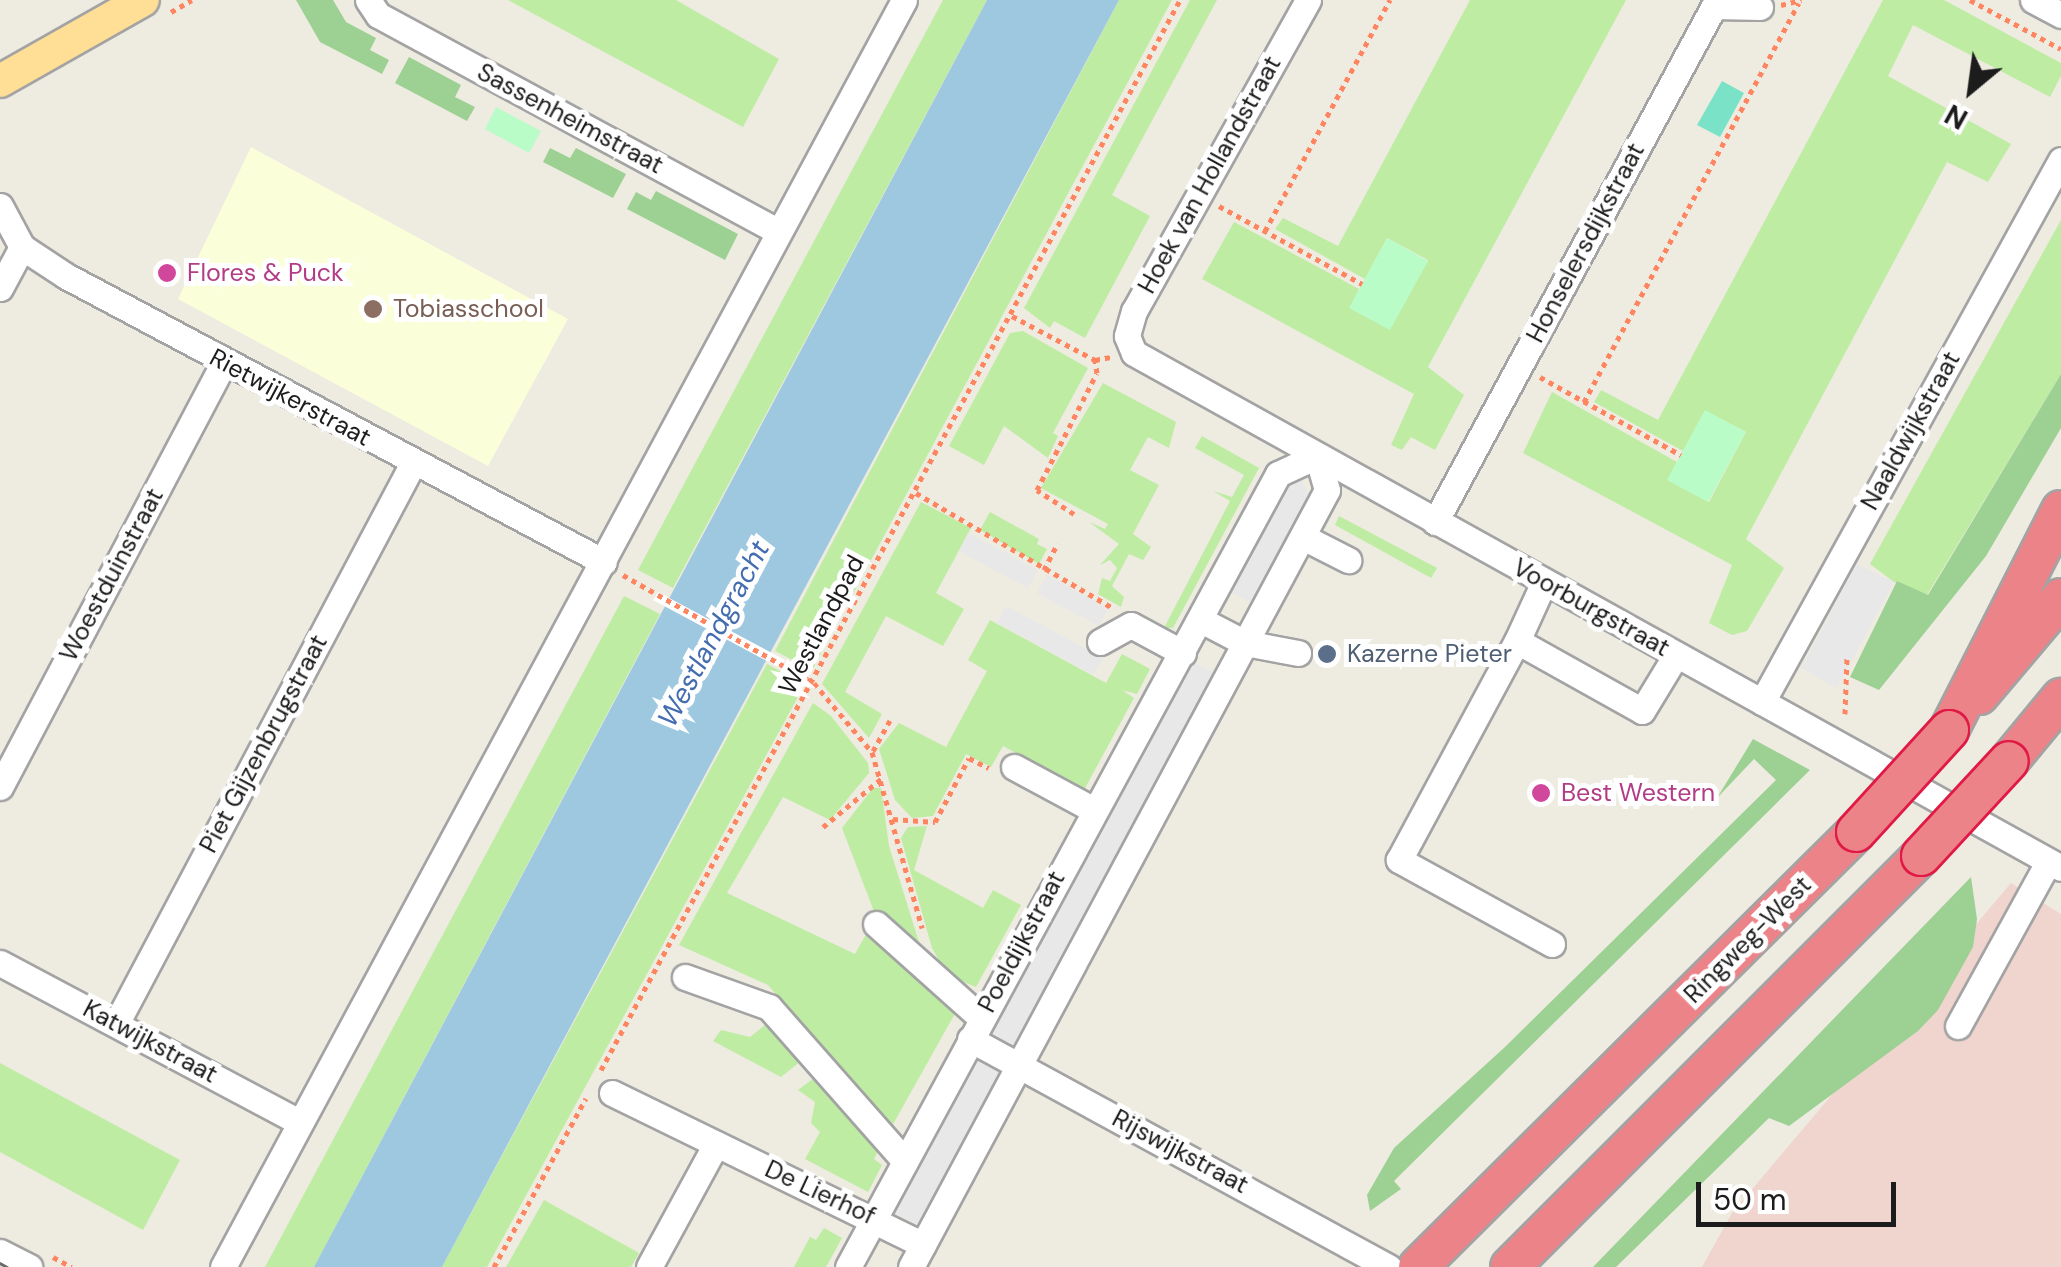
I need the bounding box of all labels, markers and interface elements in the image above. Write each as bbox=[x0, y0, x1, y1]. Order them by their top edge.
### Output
north arrow bbox=[1921, 40, 2021, 140]
street label: Hoek van Hollandstraat bbox=[1132, 51, 1288, 299]
street label: Sassenheimstraat bbox=[472, 57, 668, 181]
text: N bbox=[1938, 96, 1974, 138]
street label: Honselersdijkstraat bbox=[1521, 138, 1651, 348]
place label: Flores & Puck bbox=[187, 258, 344, 288]
marker: Flores & Puck bbox=[156, 262, 178, 284]
place label: Tobiasschool bbox=[393, 294, 544, 324]
marker: Tobiasschool bbox=[362, 298, 384, 320]
street label: Rietwijkerstraat bbox=[204, 343, 376, 453]
street label: Naaldwijkstraat bbox=[1855, 347, 1967, 515]
street label: Woestduinstraat bbox=[54, 483, 170, 667]
water label: Westlandgracht bbox=[651, 535, 777, 733]
street label: Westlandpad bbox=[773, 550, 871, 700]
street label: Voorburgstraat bbox=[1507, 553, 1675, 663]
street label: Piet Gijzenbrugstraat bbox=[194, 630, 334, 858]
place label: Kazerne Pieter bbox=[1347, 639, 1512, 669]
marker: Kazerne Pieter bbox=[1316, 643, 1338, 665]
place label: Best Western bbox=[1561, 778, 1715, 808]
marker: Best Western bbox=[1530, 782, 1552, 804]
street label: Poeldijkstraat bbox=[972, 866, 1072, 1018]
street label: Ringweg-West bbox=[1678, 870, 1818, 1010]
street label: Katwijkstraat bbox=[78, 994, 222, 1090]
street label: Rijswijkstraat bbox=[1107, 1104, 1253, 1200]
street label: De Lierhof bbox=[760, 1154, 880, 1232]
scale bar bbox=[1701, 1162, 1901, 1224]
text: 50 m bbox=[1713, 1180, 1787, 1219]

